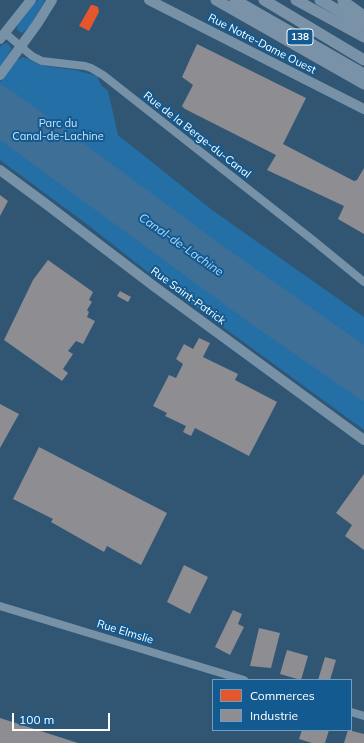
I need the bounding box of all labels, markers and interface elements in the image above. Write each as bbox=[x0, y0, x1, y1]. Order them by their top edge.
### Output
street label: Rue Notre-Dame Ouest bbox=[206, 11, 318, 77]
road number: 138 bbox=[287, 29, 313, 45]
street label: Rue de la Berge-du-Canal bbox=[141, 89, 253, 181]
park label: Parc du Canal-de-Lachine bbox=[12, 117, 104, 143]
water label: Canal-de-Lachine bbox=[136, 210, 226, 280]
street label: Rue Saint-Patrick bbox=[148, 265, 228, 327]
street label: Rue Elmslie bbox=[95, 617, 155, 647]
legend bbox=[212, 679, 352, 731]
text: Commerces bbox=[250, 688, 315, 703]
scale bar bbox=[14, 705, 112, 731]
text: Industrie bbox=[250, 708, 298, 723]
text: 100 m bbox=[19, 712, 54, 727]

